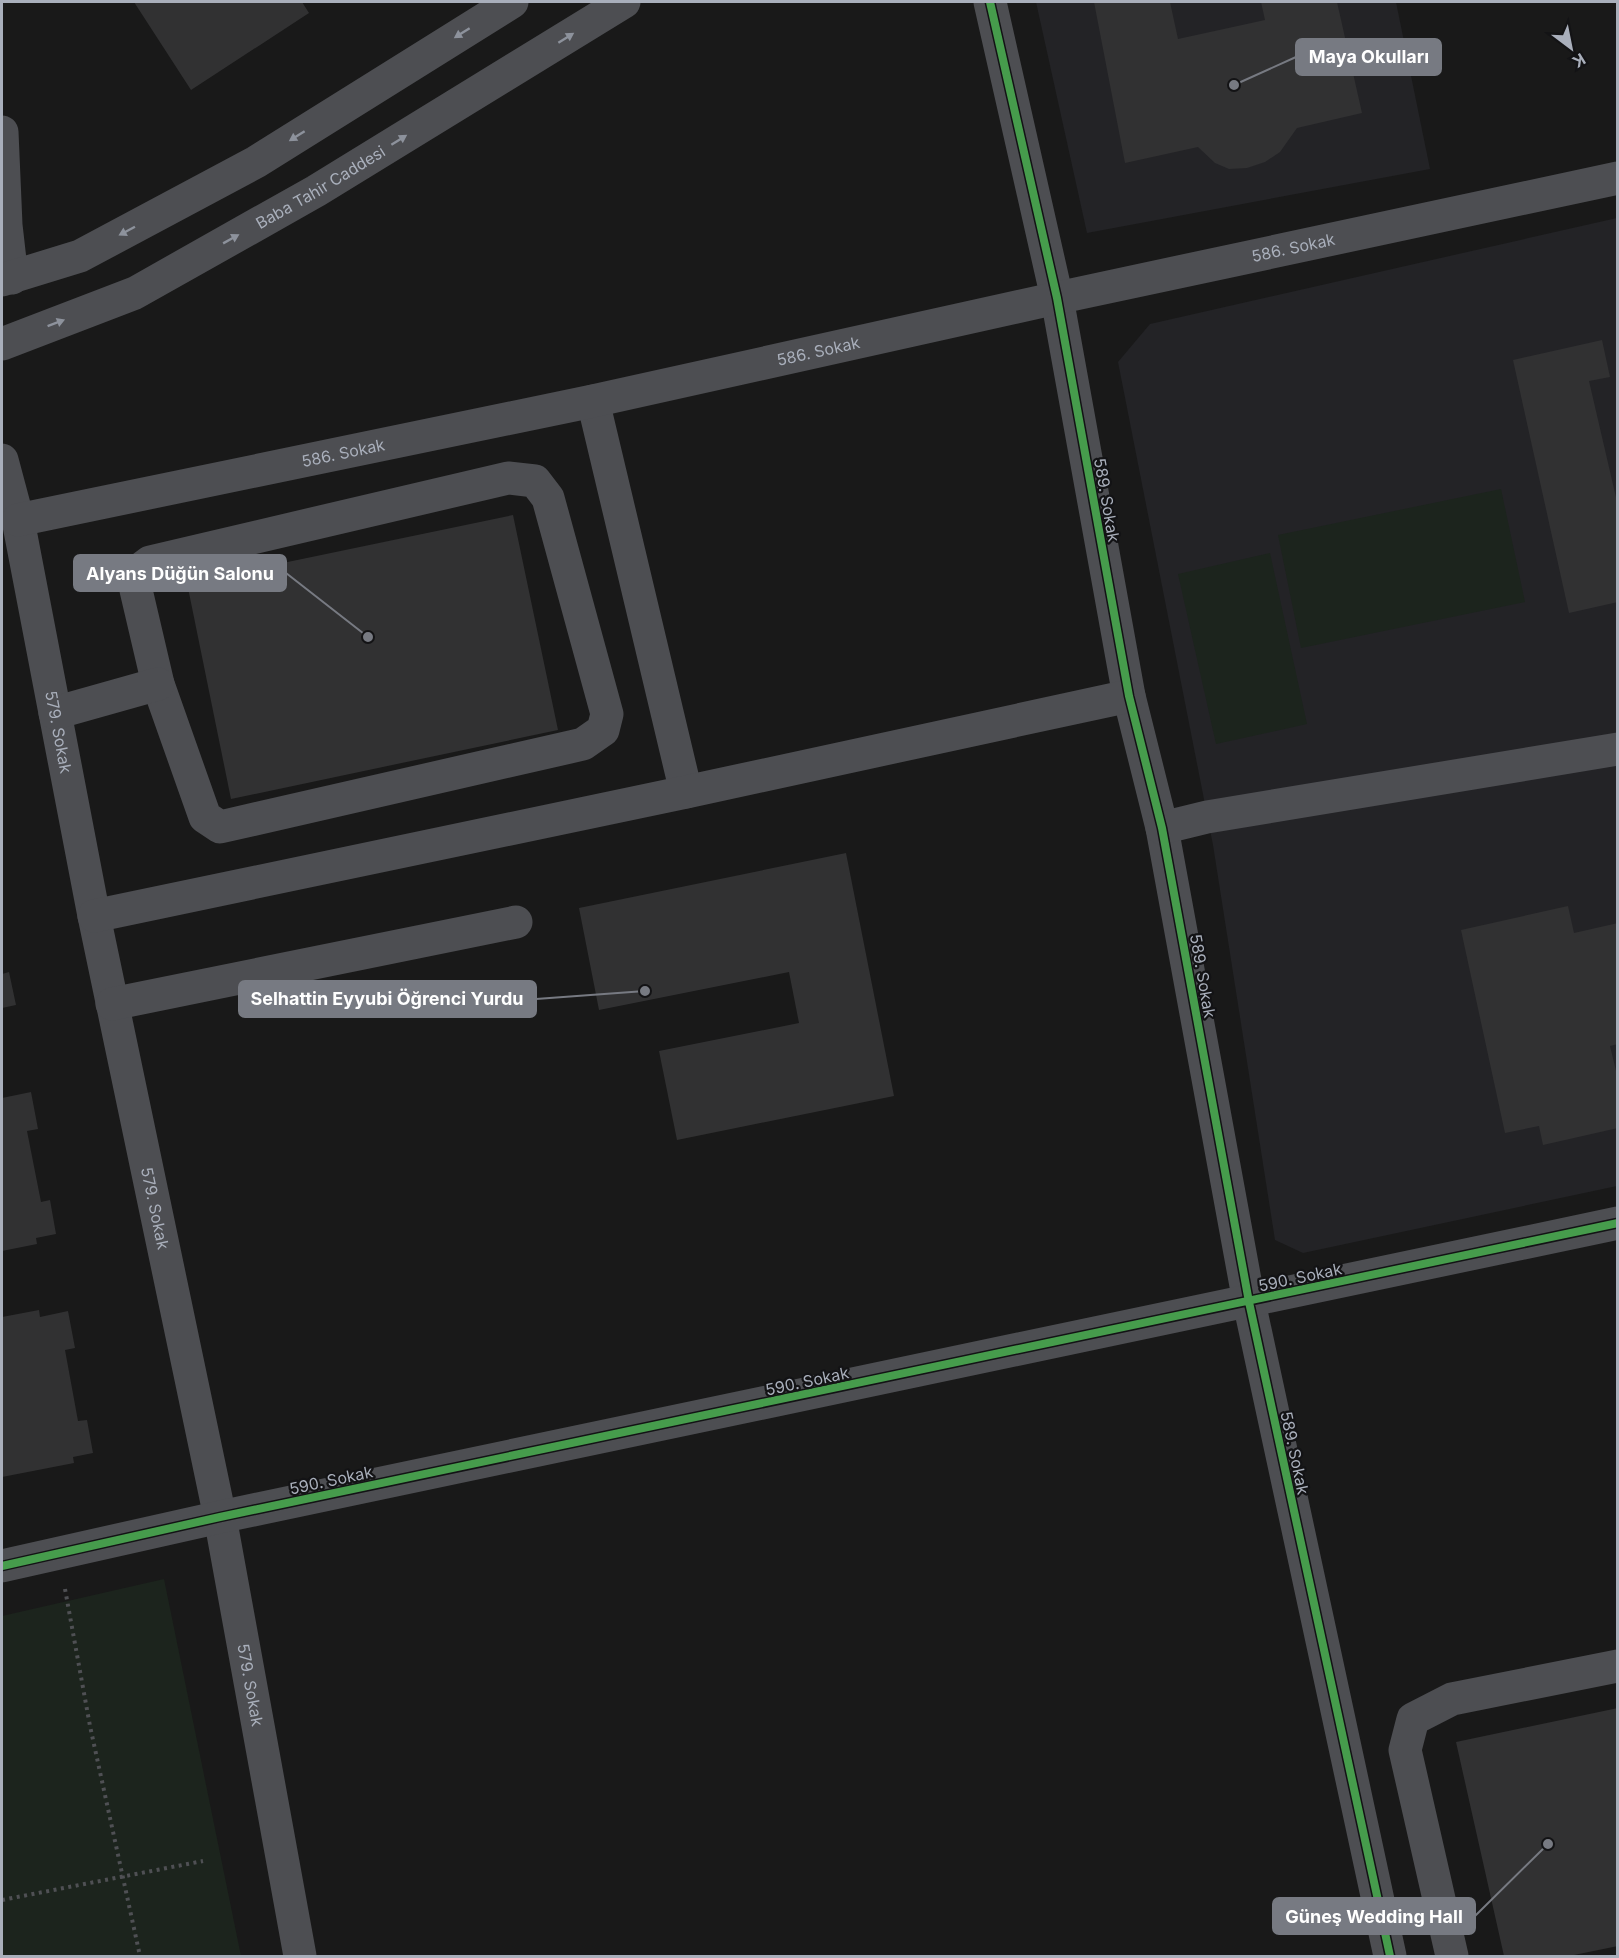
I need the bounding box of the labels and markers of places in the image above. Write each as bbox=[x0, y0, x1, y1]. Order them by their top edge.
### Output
callout: Maya Okulları bbox=[1296, 39, 1441, 75]
callout: Alyans Düğün Salonu bbox=[74, 555, 286, 591]
callout: Selhattin Eyyubi Öğrenci Yurdu bbox=[239, 981, 536, 1017]
callout: Güneş Wedding Hall bbox=[1273, 1898, 1475, 1934]

